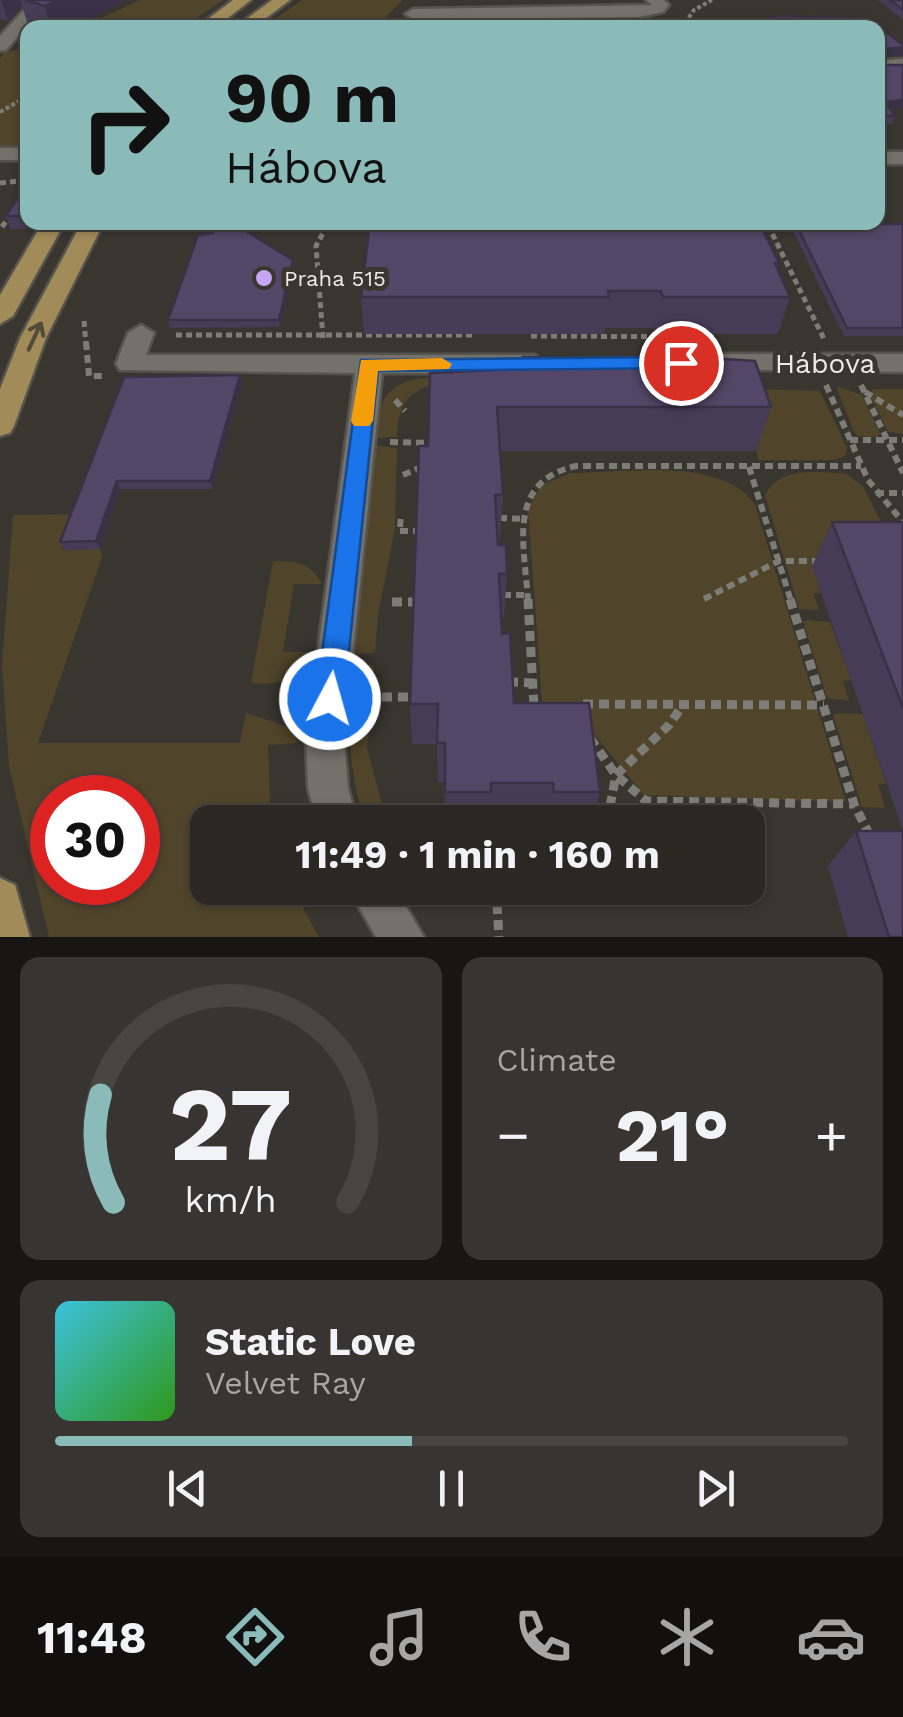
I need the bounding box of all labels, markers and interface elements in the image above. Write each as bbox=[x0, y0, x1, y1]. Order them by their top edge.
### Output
text: 90 m bbox=[225, 57, 399, 139]
icon: right bbox=[60, 60, 190, 190]
text: Hábova bbox=[225, 141, 387, 194]
place label: Praha 515 bbox=[284, 266, 386, 291]
marker: Praha 515 bbox=[253, 267, 275, 289]
one-way arrow bbox=[27, 321, 46, 351]
pin bbox=[639, 321, 724, 406]
icon: arrive bbox=[654, 336, 709, 391]
street label: Hábova bbox=[775, 347, 875, 380]
position arrow bbox=[278, 647, 382, 751]
speed limit sign: 30 bbox=[30, 775, 160, 905]
text: 11:49 · 1 min · 160 m bbox=[295, 833, 660, 877]
text: Climate bbox=[497, 1041, 617, 1079]
text: 27 bbox=[169, 1063, 292, 1185]
text: 21° bbox=[615, 1091, 729, 1179]
text: − bbox=[497, 1103, 530, 1167]
text: + bbox=[815, 1103, 848, 1167]
text: km/h bbox=[185, 1179, 277, 1221]
text: Static Love bbox=[205, 1320, 416, 1364]
text: Velvet Ray bbox=[205, 1364, 366, 1402]
icon: previous bbox=[160, 1461, 215, 1516]
icon: pause bbox=[424, 1461, 479, 1516]
icon: next bbox=[688, 1461, 743, 1516]
icon: directions bbox=[220, 1602, 290, 1672]
icon: music bbox=[364, 1602, 434, 1672]
icon: phone bbox=[508, 1602, 578, 1672]
icon: climate bbox=[652, 1602, 722, 1672]
icon: car bbox=[796, 1602, 866, 1672]
text: 11:48 bbox=[37, 1611, 147, 1664]

